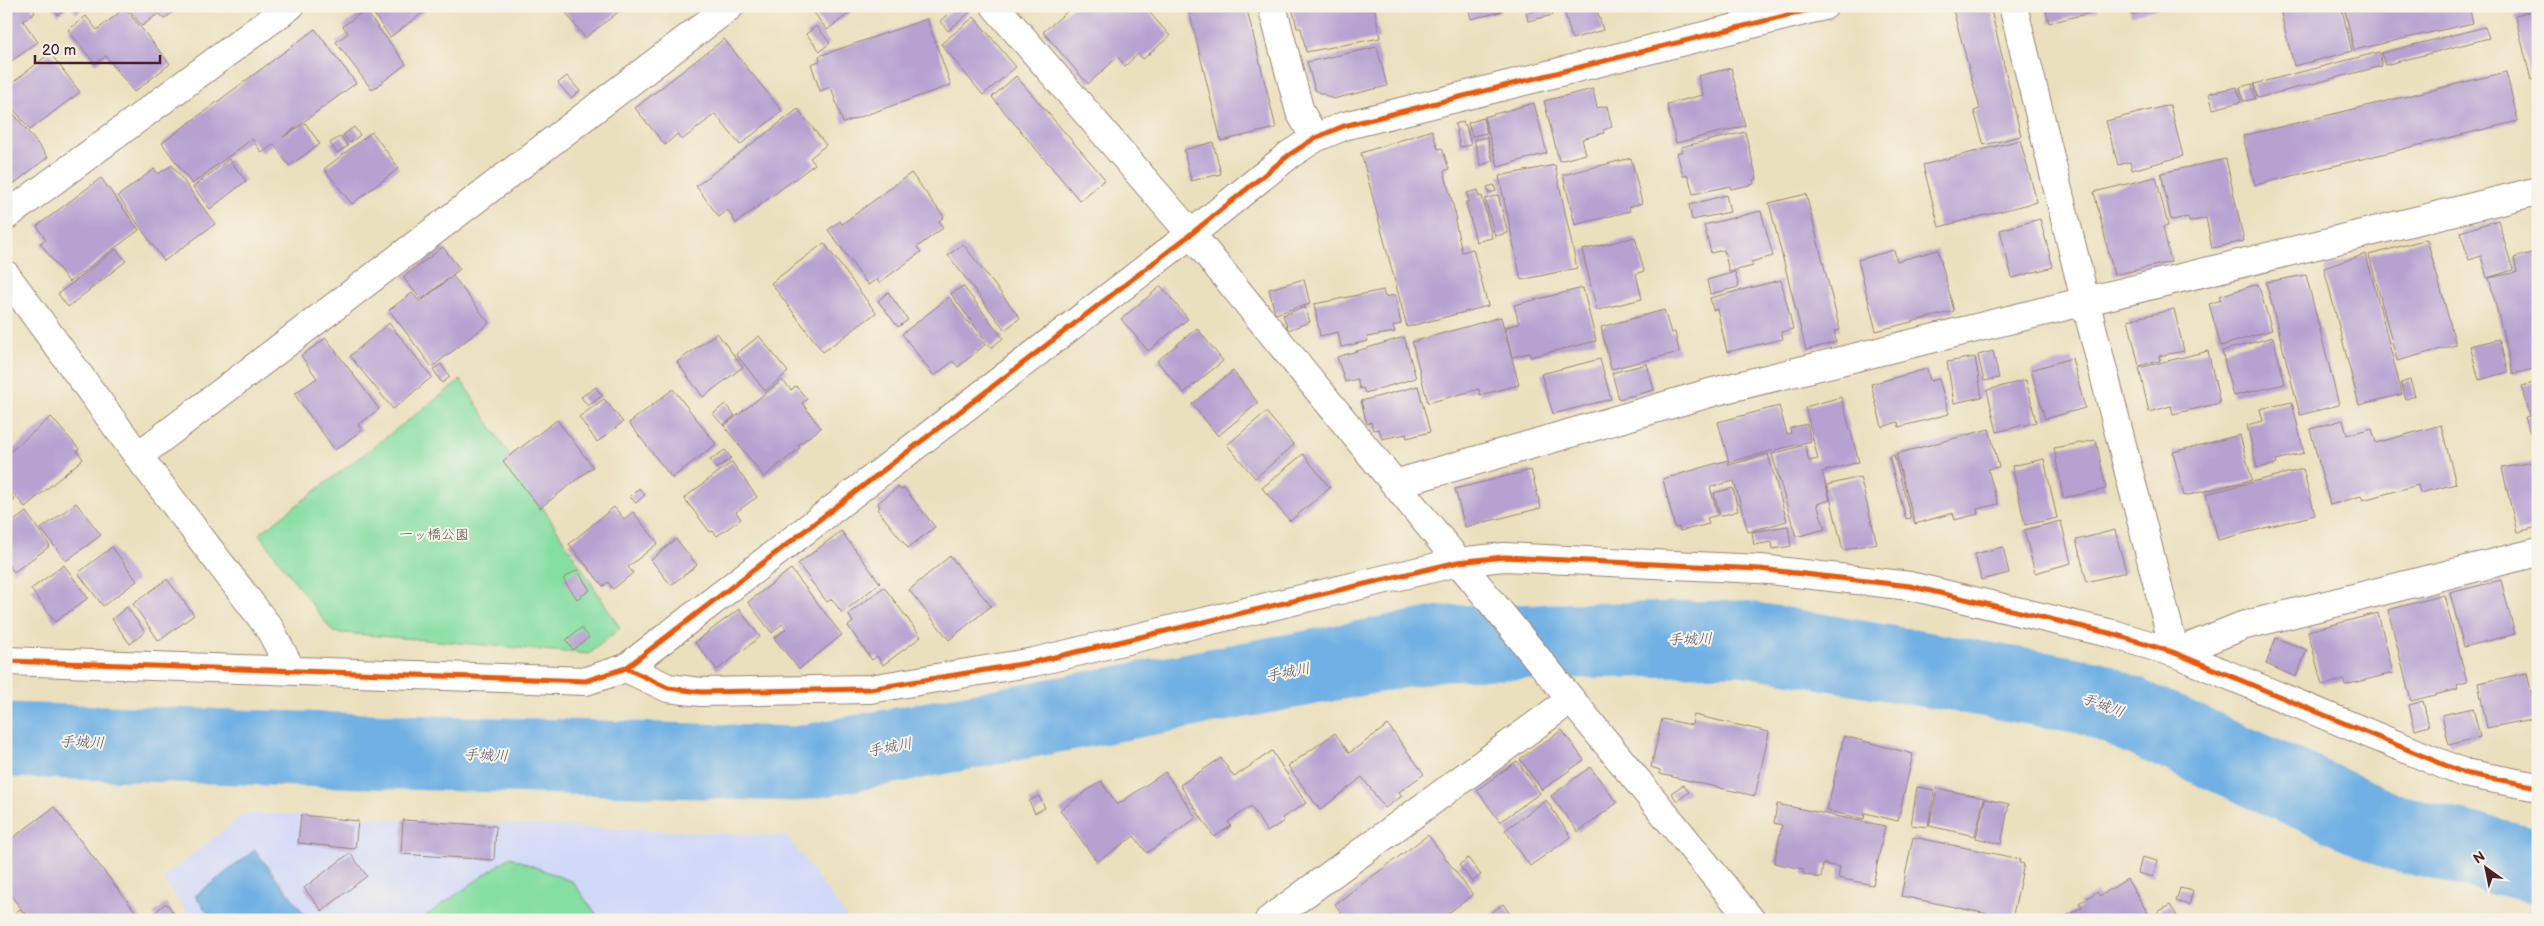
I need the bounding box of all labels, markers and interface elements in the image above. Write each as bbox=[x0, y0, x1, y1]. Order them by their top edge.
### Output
scale bar bbox=[35, 32, 160, 64]
text: 20 m bbox=[42, 41, 76, 60]
park label: 一ッ橋公園 bbox=[399, 526, 469, 543]
water label: 手城川 bbox=[1667, 630, 1713, 649]
water label: 手城川 bbox=[1264, 659, 1312, 686]
water label: 手城川 bbox=[2078, 689, 2127, 722]
water label: 手城川 bbox=[59, 732, 105, 753]
water label: 手城川 bbox=[866, 734, 914, 761]
water label: 手城川 bbox=[463, 745, 509, 766]
north arrow bbox=[2462, 844, 2512, 894]
text: N bbox=[2470, 848, 2488, 868]

